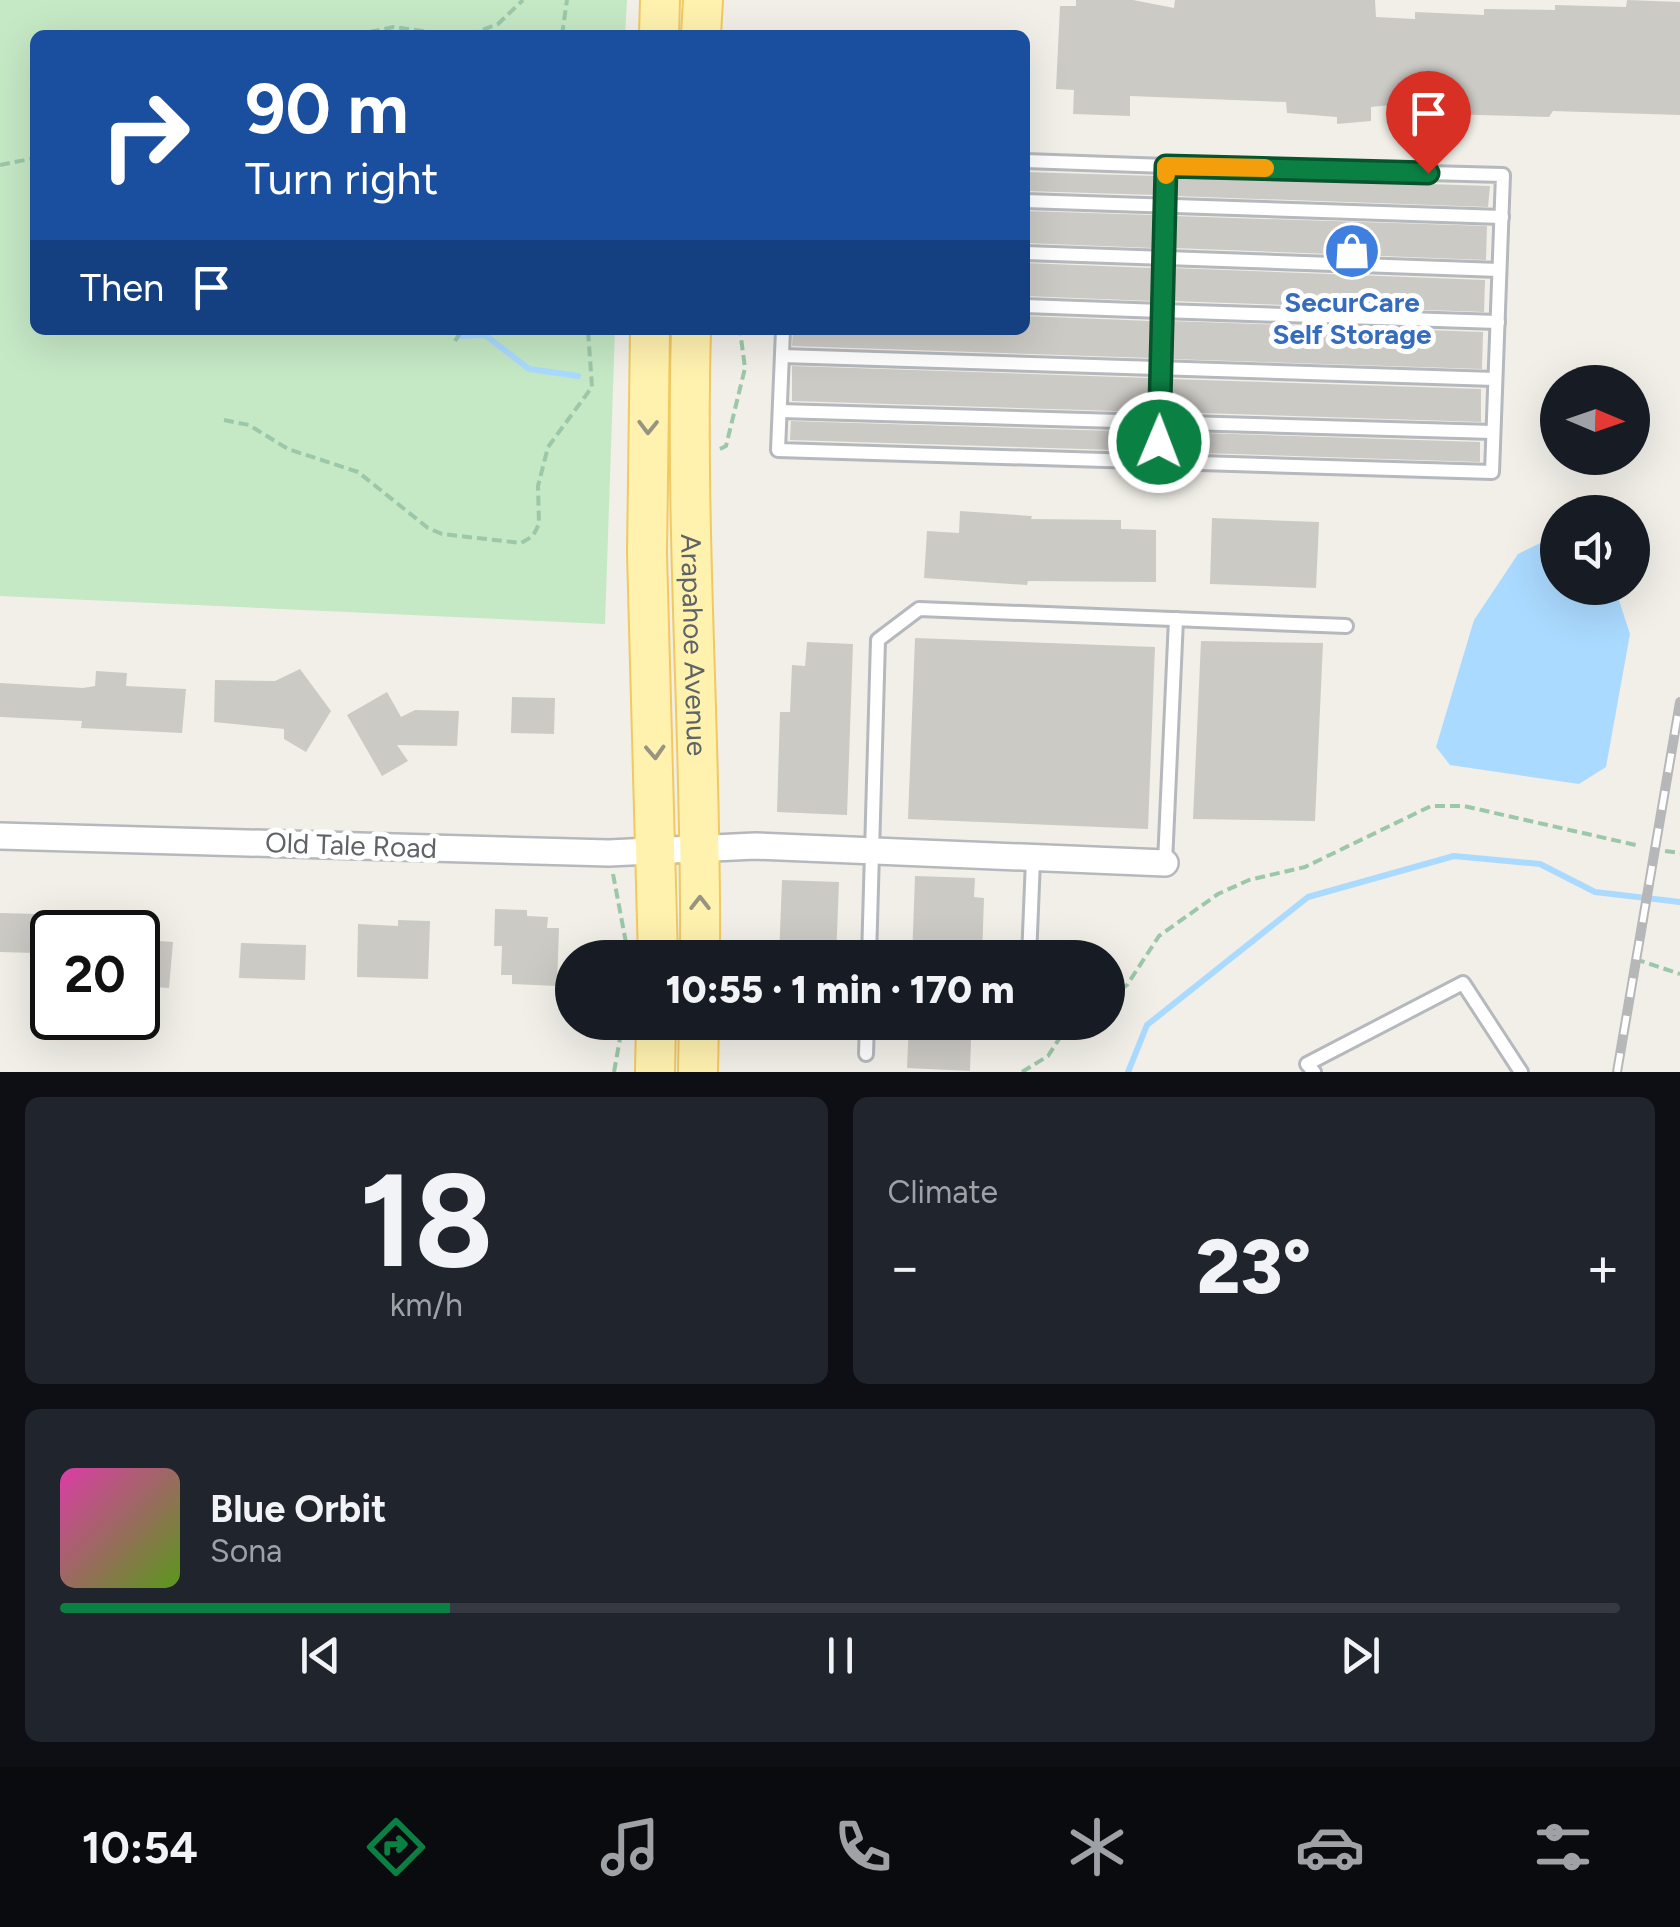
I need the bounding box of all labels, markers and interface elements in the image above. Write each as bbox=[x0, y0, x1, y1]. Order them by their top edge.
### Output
text: 90 m bbox=[245, 66, 409, 151]
icon: right bbox=[80, 70, 210, 200]
pin bbox=[1386, 71, 1471, 174]
icon: arrive bbox=[1401, 86, 1456, 141]
text: Turn right bbox=[245, 151, 438, 205]
shop icon: SecurCare Self Storage bbox=[1322, 221, 1382, 281]
icon: arrive bbox=[184, 260, 239, 315]
text: Then bbox=[80, 265, 164, 311]
place label: SecurCare Self Storage bbox=[1272, 285, 1432, 351]
north arrow bbox=[1540, 365, 1650, 475]
map controls bbox=[1540, 365, 1650, 605]
position arrow bbox=[1107, 390, 1211, 494]
one-way arrow bbox=[637, 420, 658, 436]
button: sound bbox=[1540, 495, 1650, 605]
street label: Arapahoe Avenue bbox=[674, 533, 714, 757]
one-way arrow bbox=[645, 745, 666, 761]
street label: Old Tale Road bbox=[264, 825, 438, 865]
one-way arrow bbox=[690, 895, 711, 911]
speed limit sign: 20 bbox=[30, 910, 160, 1040]
text: 10:55 · 1 min · 170 m bbox=[666, 967, 1014, 1013]
text: 18 bbox=[359, 1143, 493, 1299]
text: Climate bbox=[888, 1173, 998, 1211]
text: 23° bbox=[1196, 1222, 1311, 1312]
text: − bbox=[888, 1234, 922, 1300]
text: + bbox=[1586, 1234, 1620, 1300]
text: km/h bbox=[390, 1286, 463, 1324]
text: Blue Orbit bbox=[210, 1486, 386, 1532]
text: Sona bbox=[210, 1532, 282, 1570]
icon: previous bbox=[293, 1628, 348, 1683]
icon: pause bbox=[813, 1628, 868, 1683]
icon: next bbox=[1333, 1628, 1388, 1683]
icon: directions bbox=[361, 1812, 431, 1882]
icon: music bbox=[595, 1812, 665, 1882]
icon: phone bbox=[828, 1812, 898, 1882]
icon: climate bbox=[1062, 1812, 1132, 1882]
icon: car bbox=[1295, 1812, 1365, 1882]
icon: filters bbox=[1528, 1812, 1598, 1882]
text: 10:54 bbox=[82, 1820, 198, 1874]

